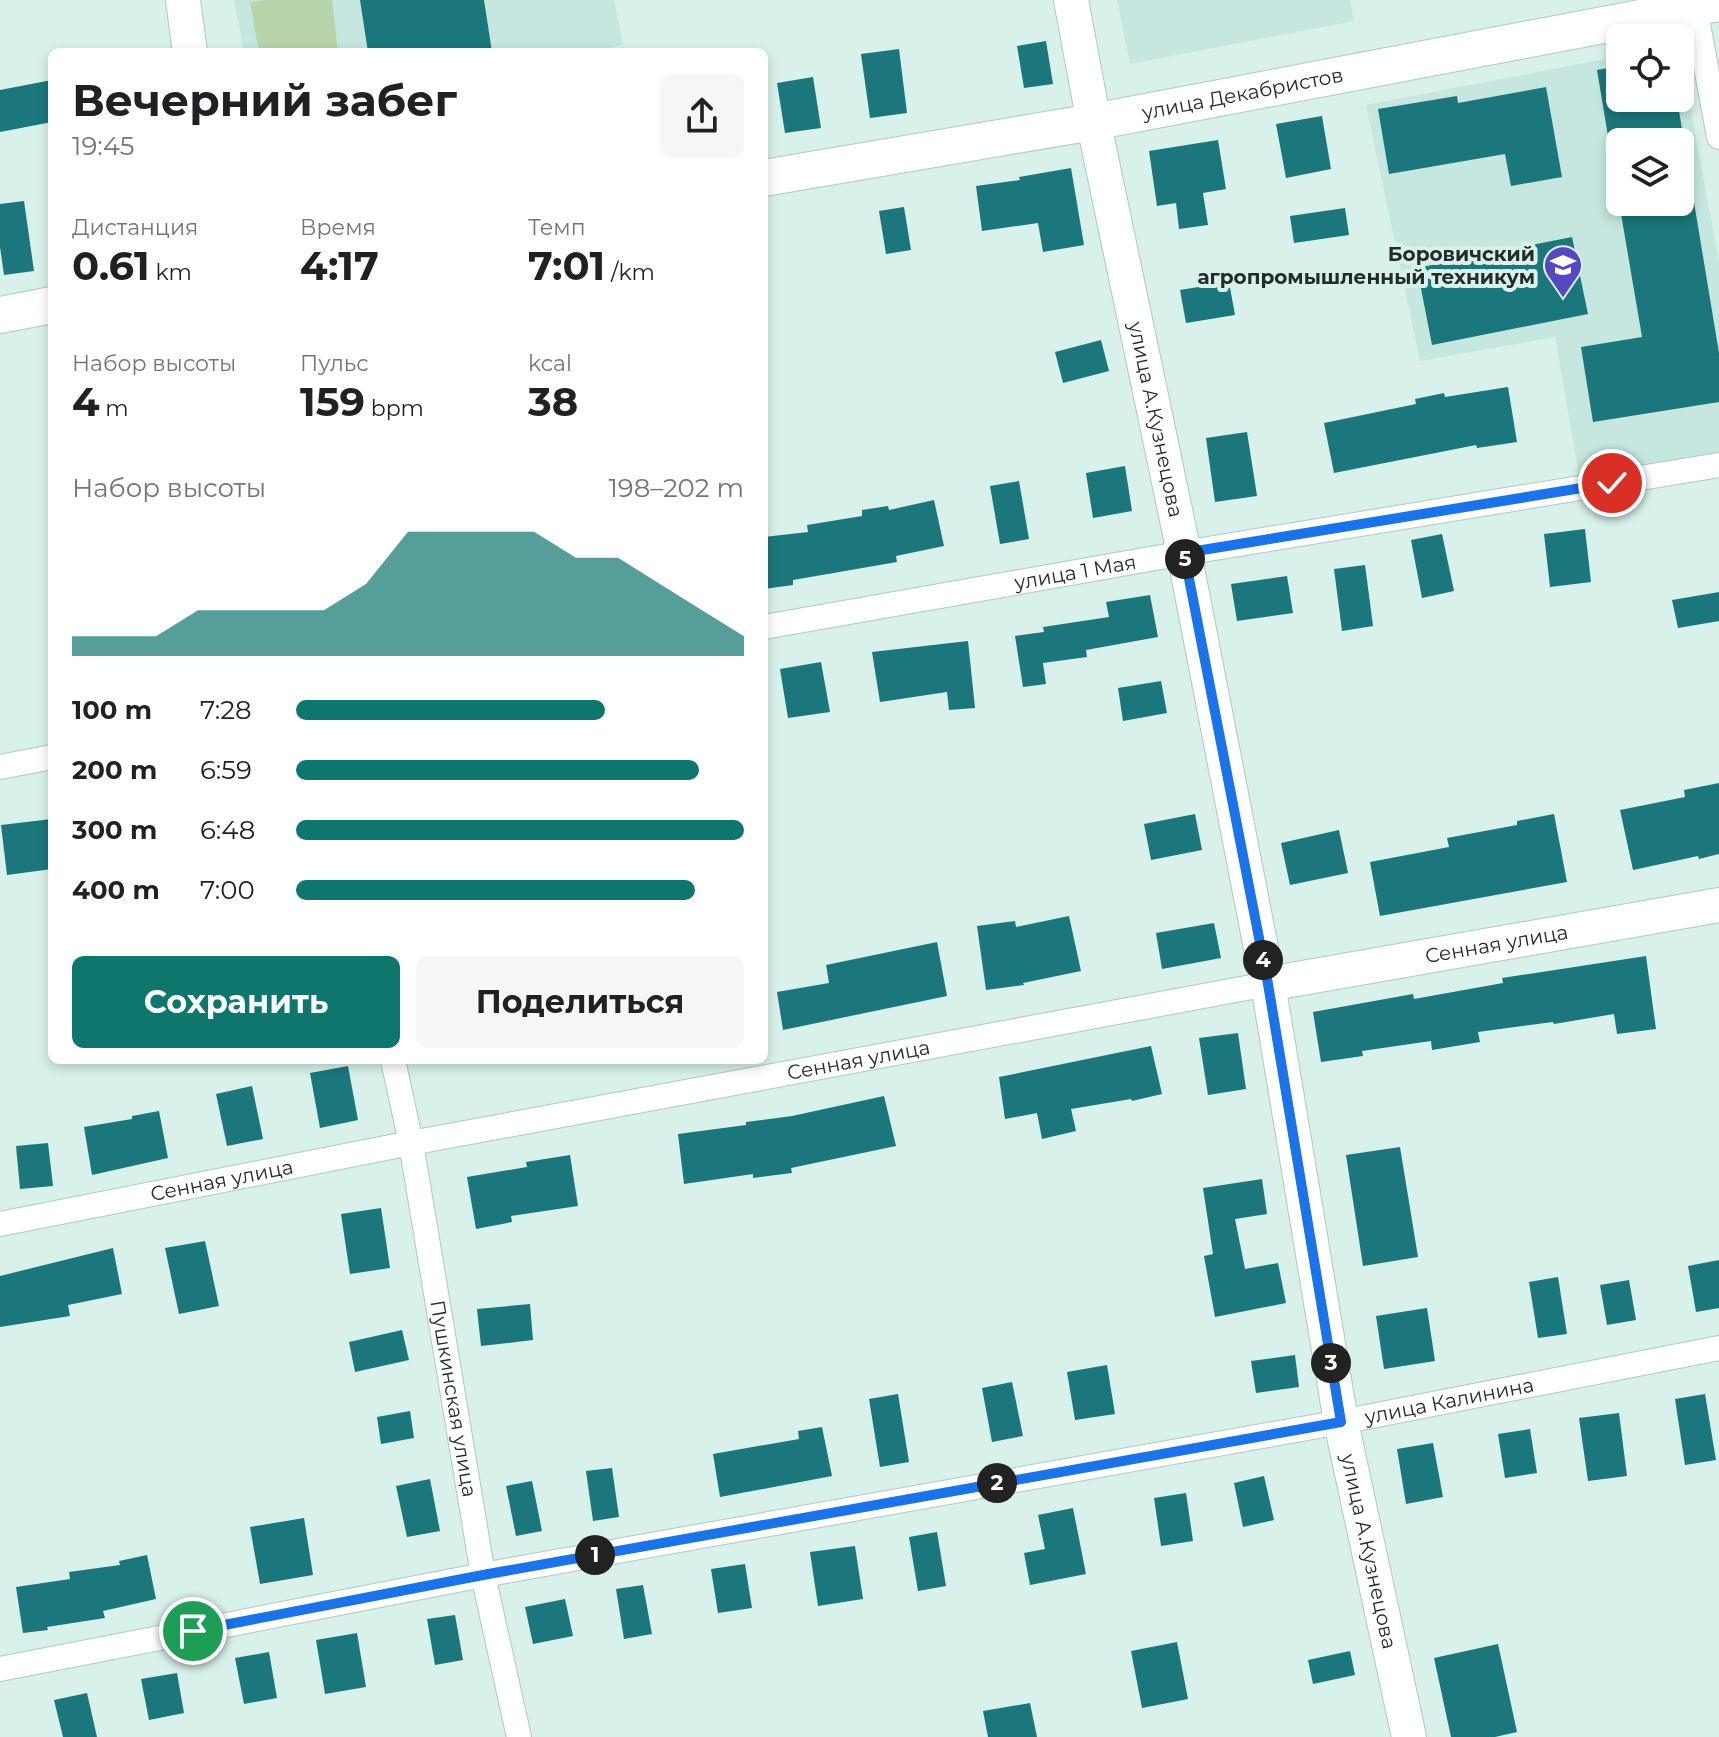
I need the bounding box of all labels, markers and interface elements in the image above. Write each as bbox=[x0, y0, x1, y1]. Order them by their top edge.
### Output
map controls bbox=[1606, 24, 1694, 216]
button: locate bbox=[1606, 24, 1694, 112]
street label: улица Декабристов bbox=[1139, 63, 1345, 125]
text: Вечерний забег bbox=[72, 73, 457, 127]
button: share bbox=[660, 74, 744, 158]
button: layers bbox=[1606, 128, 1694, 216]
text: 19:45 bbox=[72, 130, 135, 162]
text: Дистанция bbox=[72, 214, 198, 241]
text: Время bbox=[300, 214, 376, 241]
text: Темп bbox=[528, 214, 586, 241]
text: 0.61 bbox=[72, 241, 150, 290]
text: 4:17 bbox=[300, 241, 379, 290]
text: 7:01 bbox=[528, 241, 605, 290]
place label: Боровичский агропромышленный техникум bbox=[1197, 242, 1535, 289]
school or university icon: Боровичский агропромышленный техникум bbox=[1542, 244, 1584, 299]
text: km bbox=[150, 259, 192, 286]
text: /km bbox=[605, 259, 655, 286]
street label: улица А.Кузнецова bbox=[1124, 319, 1188, 519]
text: Набор высоты bbox=[72, 350, 236, 377]
text: Пульс bbox=[300, 350, 369, 377]
text: kcal bbox=[528, 350, 572, 377]
text: 4 bbox=[72, 377, 100, 426]
text: 159 bbox=[300, 377, 365, 426]
text: 38 bbox=[528, 377, 578, 426]
text: m bbox=[100, 395, 129, 422]
text: bpm bbox=[365, 395, 424, 422]
pin bbox=[1578, 449, 1646, 517]
icon: check bbox=[1590, 461, 1634, 505]
text: Набор высоты bbox=[72, 472, 266, 504]
text: 198–202 m bbox=[608, 472, 744, 504]
pin: 5 bbox=[1165, 539, 1205, 579]
text: 5 bbox=[1178, 545, 1192, 572]
street label: улица 1 Мая bbox=[1011, 550, 1138, 595]
text: 100 m bbox=[72, 694, 152, 726]
text: 7:28 bbox=[200, 694, 252, 726]
text: 200 m bbox=[72, 754, 157, 786]
text: 6:59 bbox=[200, 754, 252, 786]
text: 300 m bbox=[72, 814, 157, 846]
text: 6:48 bbox=[200, 814, 255, 846]
text: 400 m bbox=[72, 874, 160, 906]
text: 7:00 bbox=[200, 874, 255, 906]
street label: Сенная улица bbox=[1423, 920, 1570, 968]
pin: 4 bbox=[1243, 940, 1283, 980]
text: 4 bbox=[1255, 946, 1271, 973]
button: Сохранить bbox=[72, 956, 400, 1048]
button: Поделиться bbox=[416, 956, 744, 1048]
street label: Сенная улица bbox=[785, 1035, 932, 1085]
street label: Сенная улица bbox=[148, 1155, 295, 1206]
street label: Пушкинская улица bbox=[425, 1298, 482, 1499]
pin: 3 bbox=[1311, 1343, 1351, 1383]
text: 3 bbox=[1324, 1349, 1338, 1376]
street label: улица Калинина bbox=[1362, 1372, 1536, 1429]
street label: улица А.Кузнецова bbox=[1336, 1451, 1402, 1651]
pin: 2 bbox=[977, 1463, 1017, 1503]
text: 2 bbox=[991, 1469, 1003, 1496]
pin: 1 bbox=[575, 1535, 615, 1575]
text: 1 bbox=[591, 1541, 599, 1568]
pin bbox=[159, 1597, 227, 1665]
icon: arrive bbox=[171, 1609, 215, 1653]

